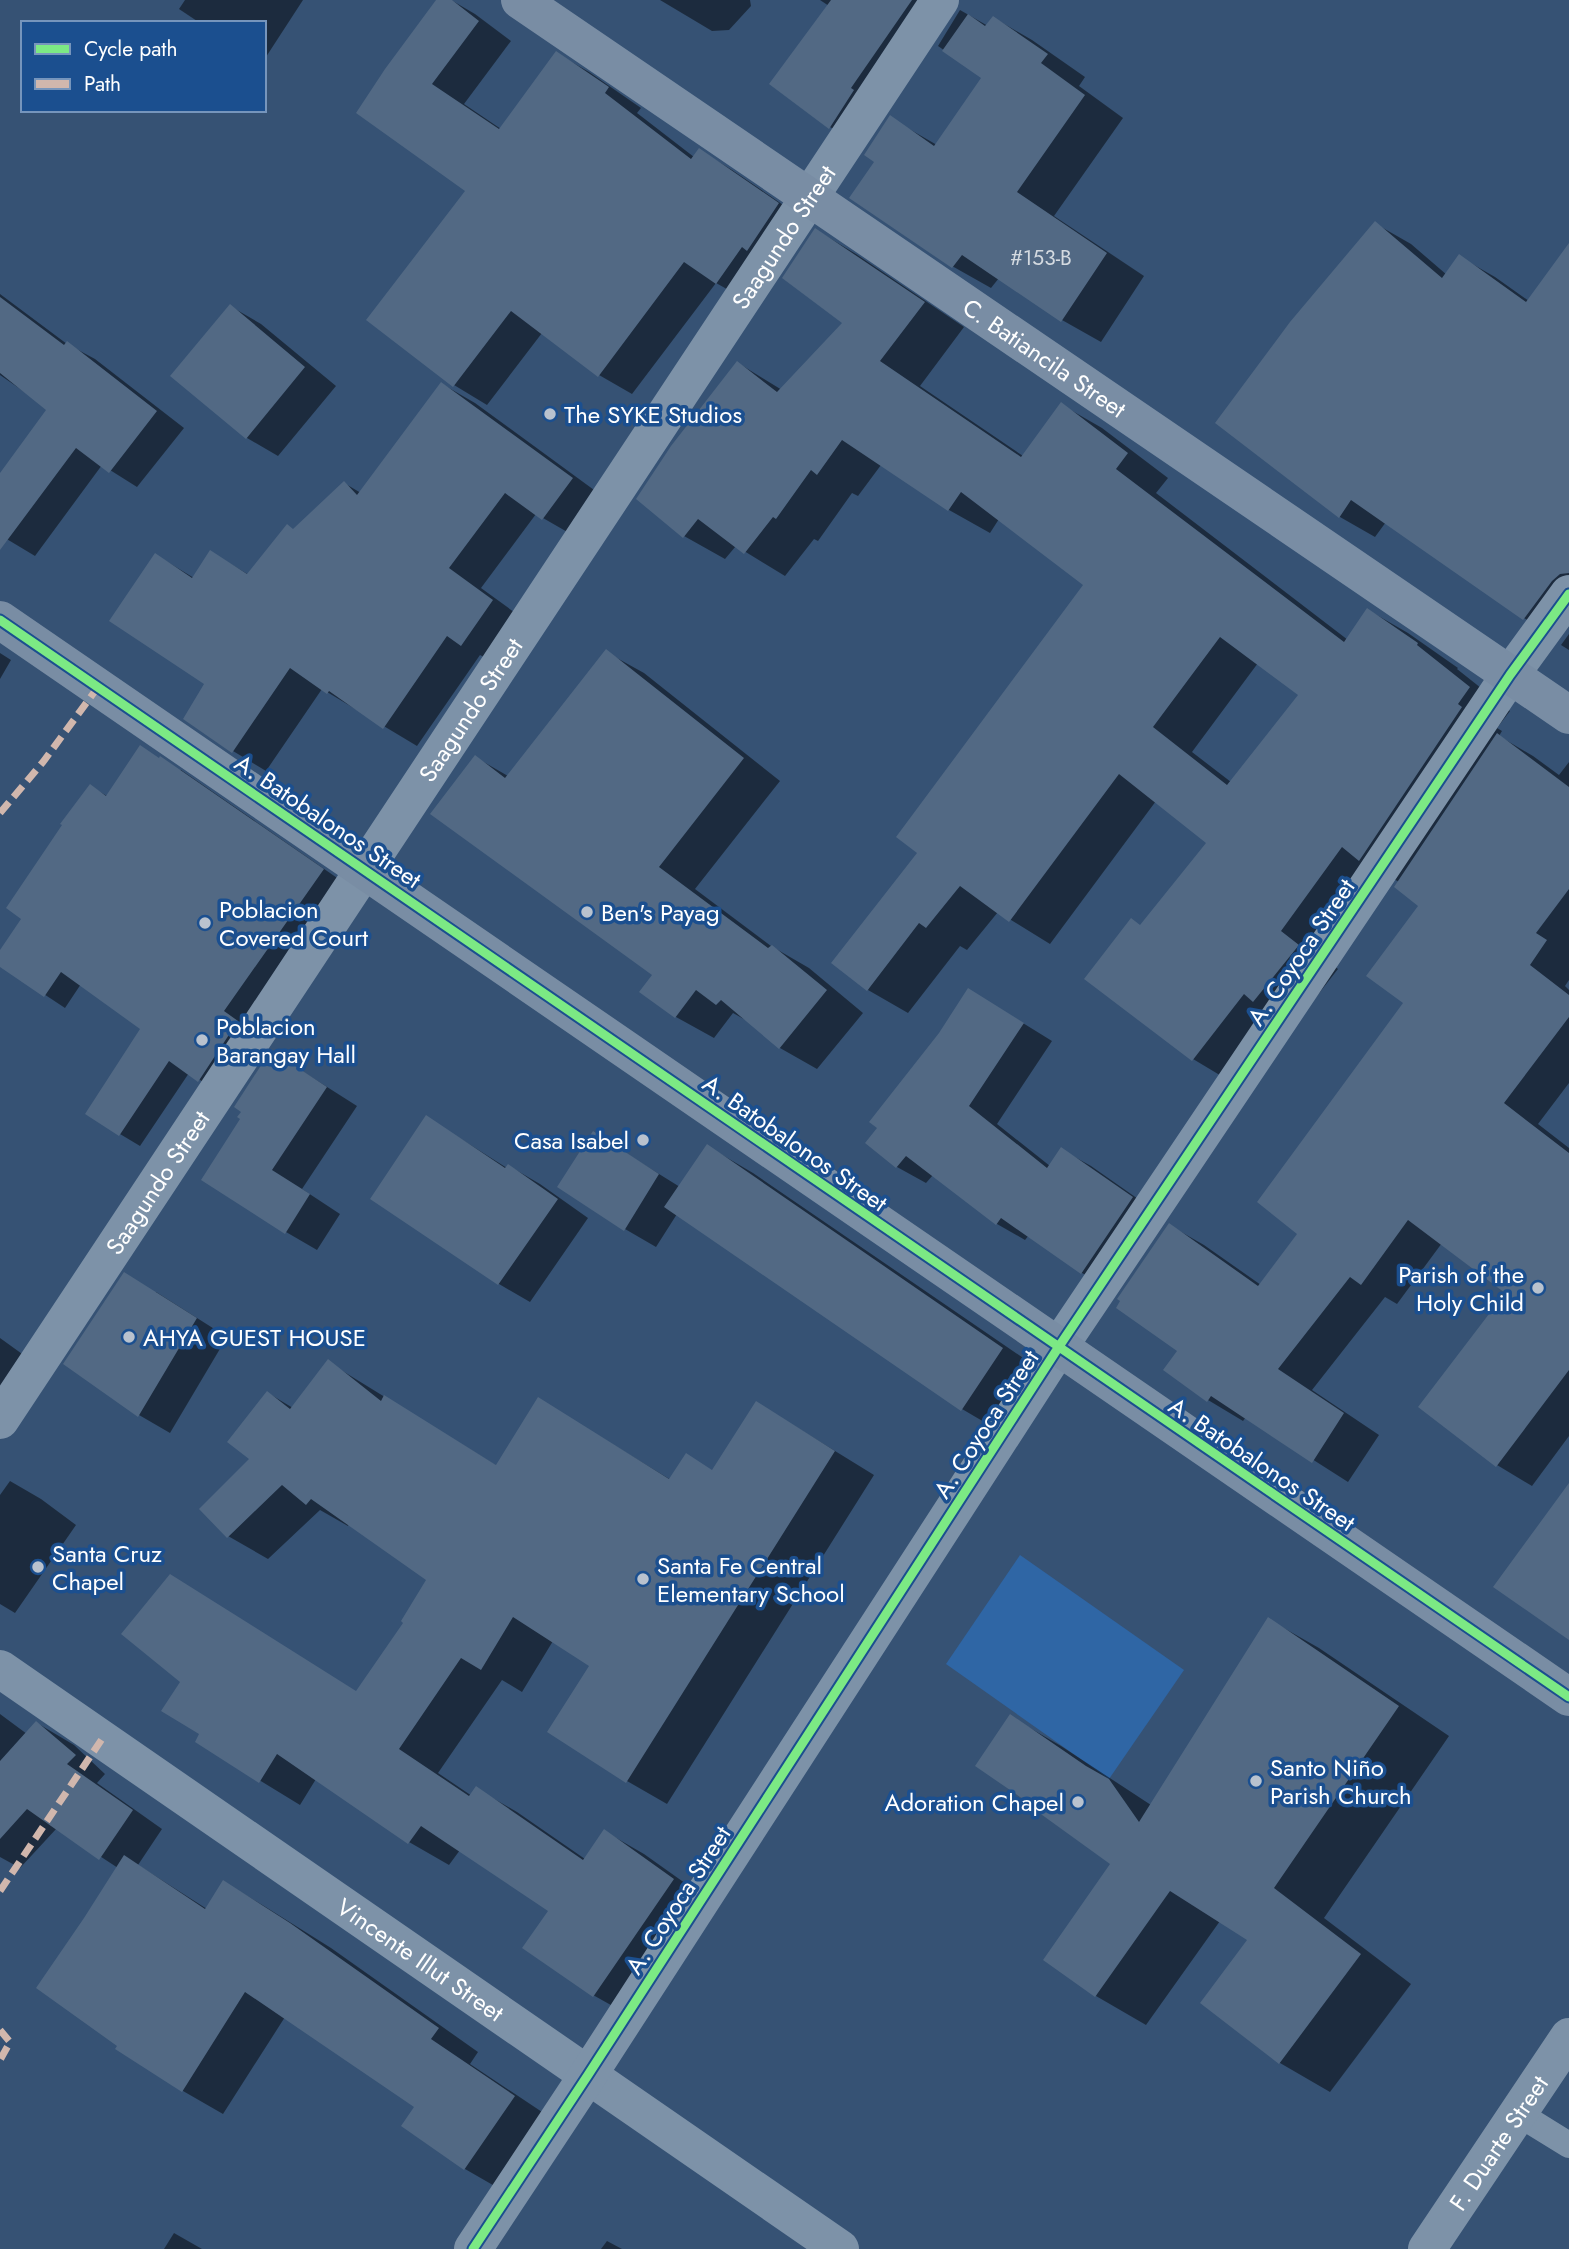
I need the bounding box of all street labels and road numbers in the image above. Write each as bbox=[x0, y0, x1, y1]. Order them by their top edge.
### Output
street label: Saagundo Street bbox=[723, 158, 844, 316]
street label: C. Batiancila Street bbox=[956, 289, 1134, 426]
street label: Saagundo Street bbox=[410, 630, 531, 789]
street label: A. Batobalonos Street bbox=[228, 745, 429, 897]
street label: A. Coyoca Street bbox=[1239, 871, 1363, 1033]
street label: A. Batobalonos Street bbox=[695, 1066, 895, 1220]
street label: Saagundo Street bbox=[97, 1103, 218, 1261]
street label: A. Coyoca Street bbox=[925, 1343, 1047, 1505]
street label: A. Batobalonos Street bbox=[1162, 1388, 1363, 1540]
street label: A. Coyoca Street bbox=[617, 1819, 739, 1981]
street label: Vincente Illut Street bbox=[330, 1889, 511, 2030]
street label: F. Duarte Street bbox=[1440, 2068, 1556, 2217]

